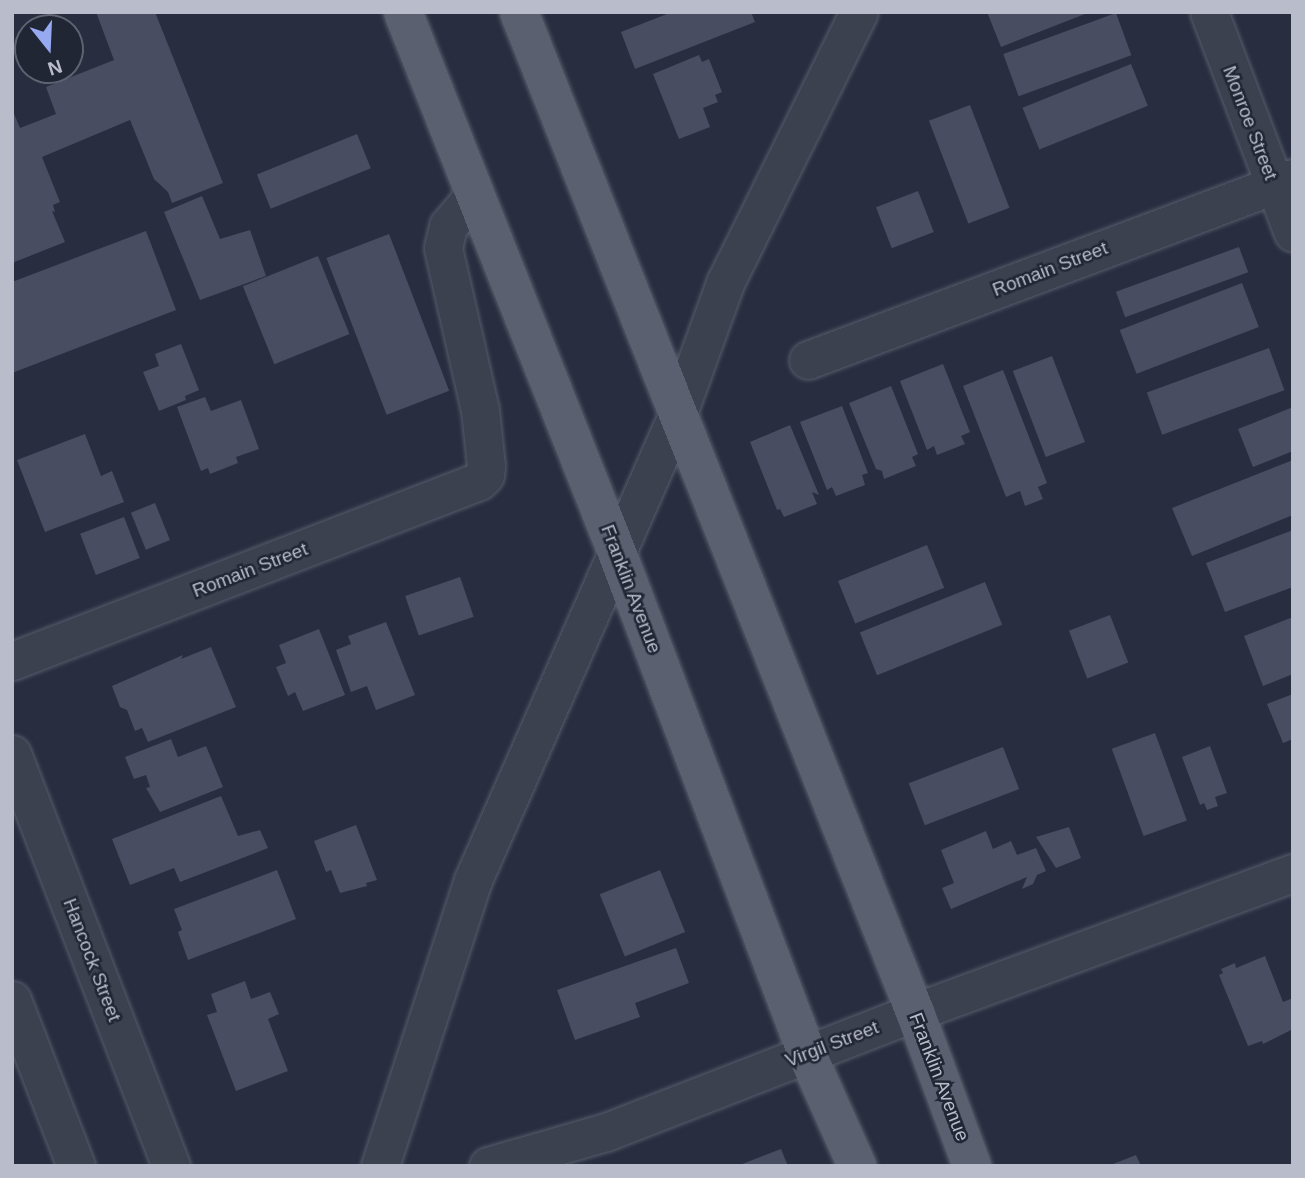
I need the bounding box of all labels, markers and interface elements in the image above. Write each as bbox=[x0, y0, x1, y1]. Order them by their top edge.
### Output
north arrow bbox=[14, 14, 84, 84]
text: N bbox=[45, 55, 65, 80]
street label: Monroe Street bbox=[1218, 63, 1282, 183]
street label: Romain Street bbox=[989, 237, 1111, 301]
street label: Franklin Avenue bbox=[596, 521, 666, 657]
street label: Romain Street bbox=[189, 538, 311, 602]
street label: Hancock Street bbox=[58, 895, 126, 1025]
street label: Franklin Avenue bbox=[904, 1009, 974, 1145]
street label: Virgil Street bbox=[782, 1016, 882, 1072]

